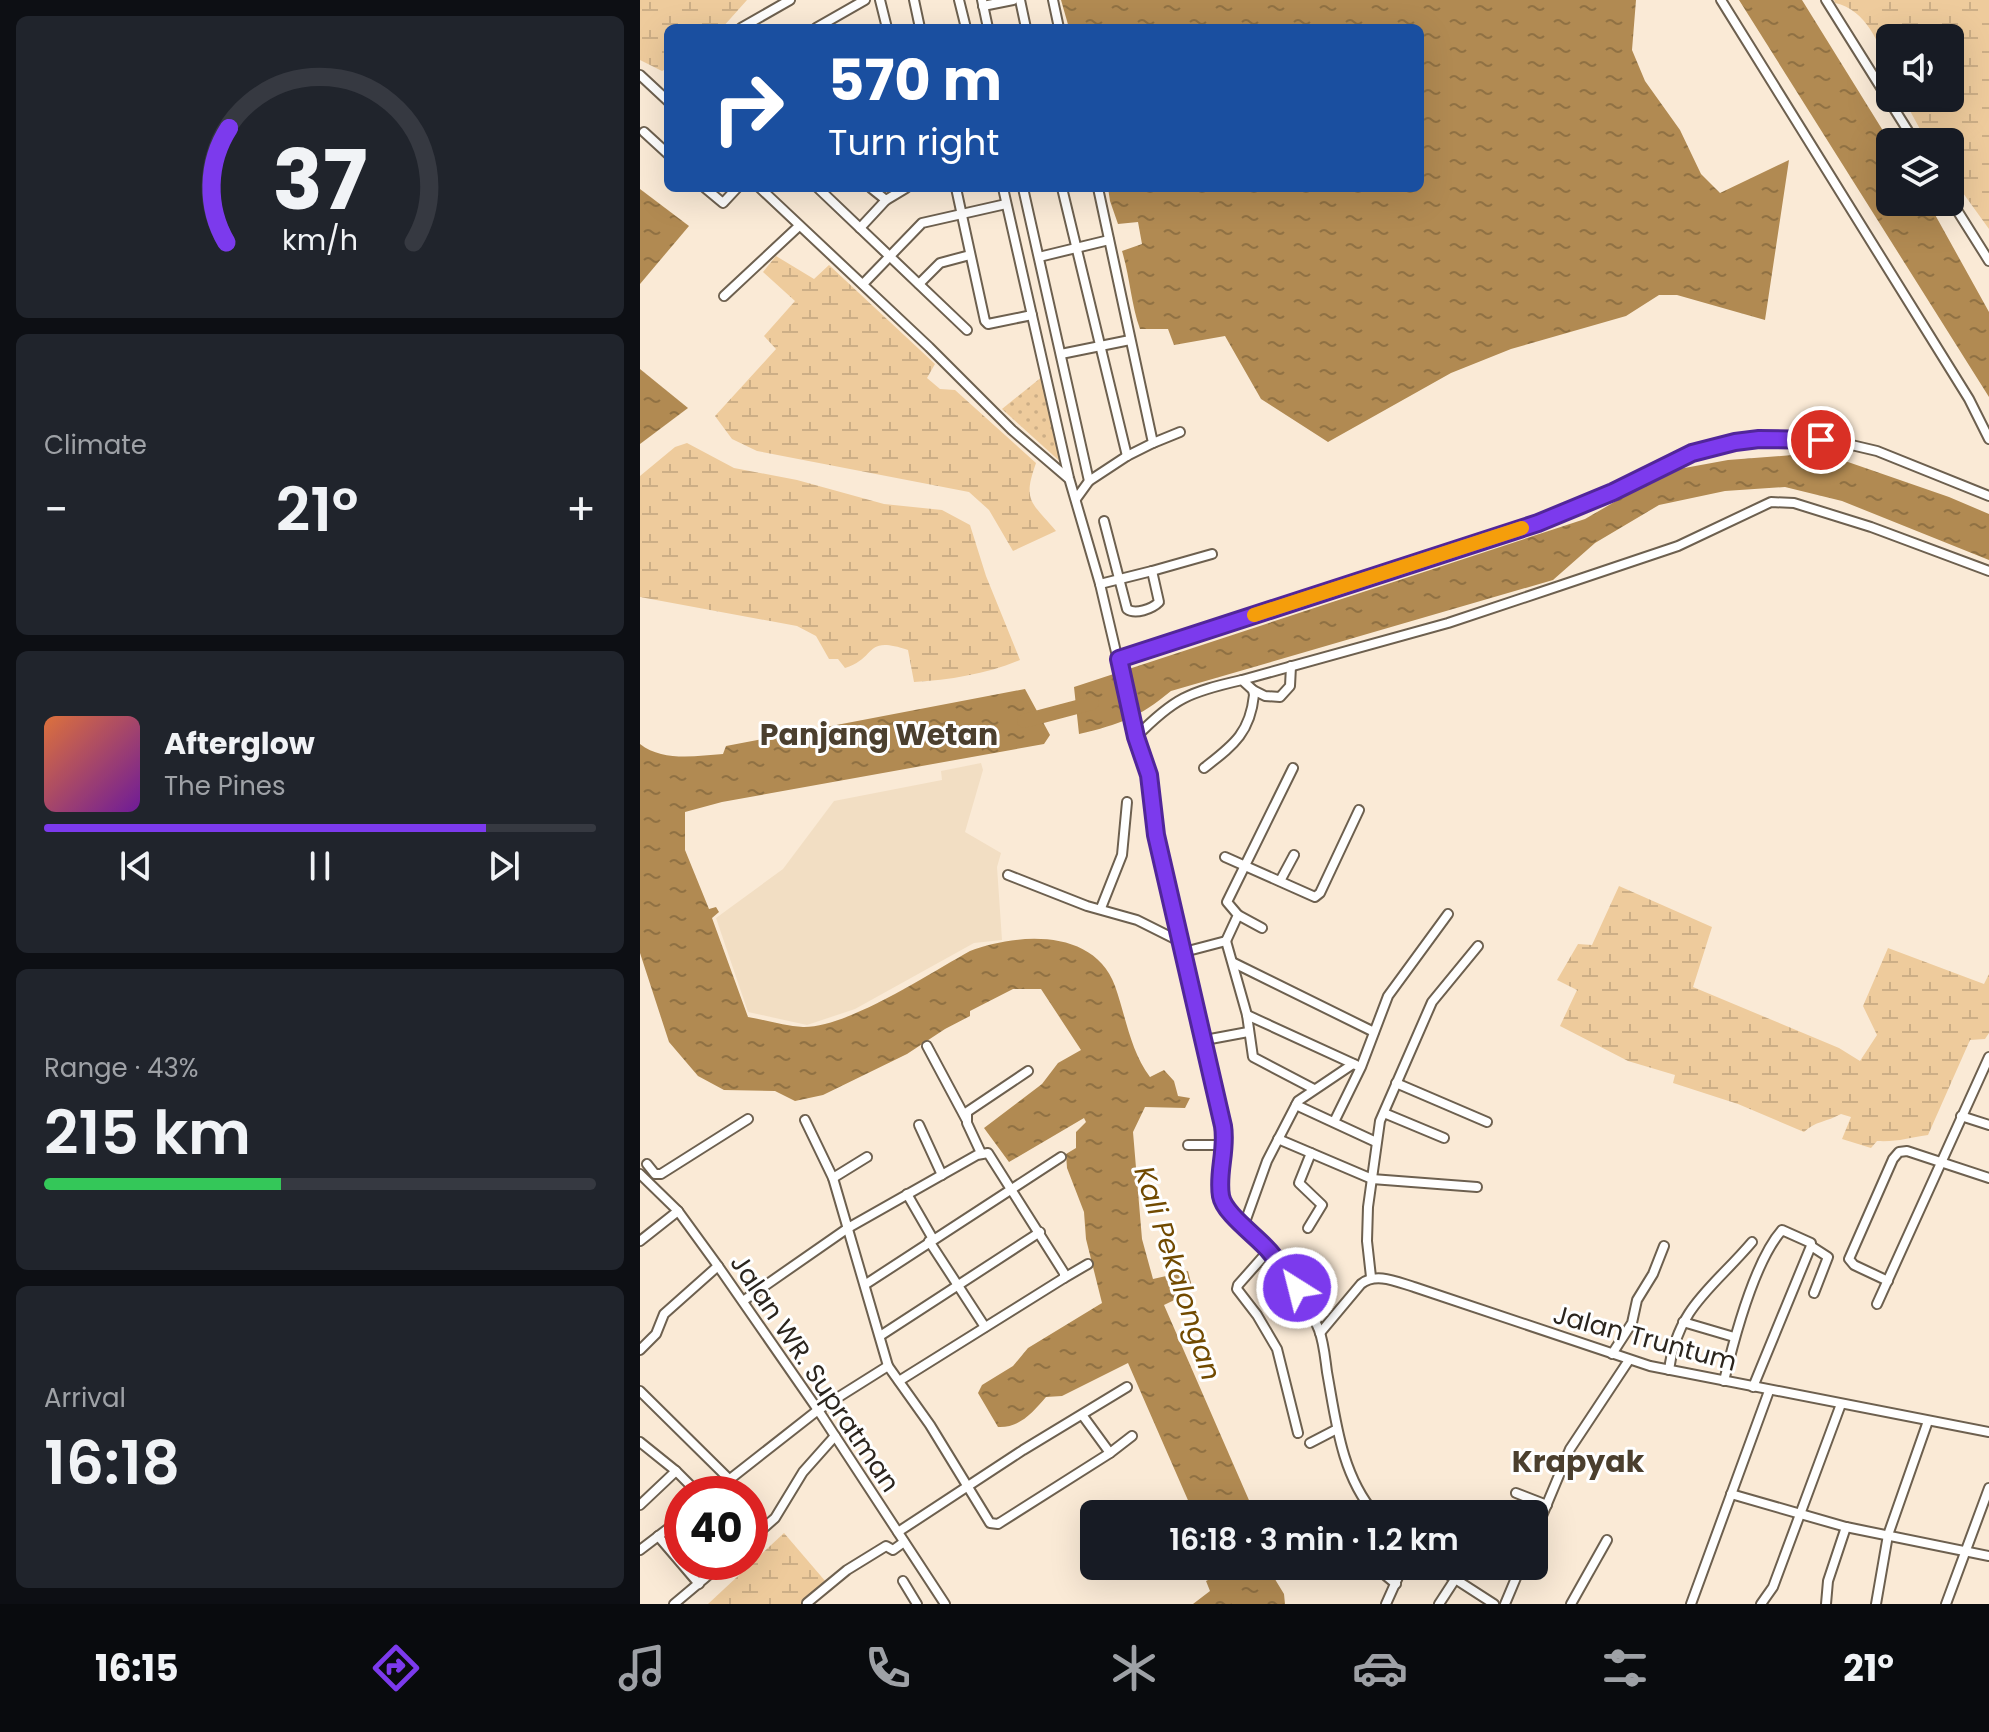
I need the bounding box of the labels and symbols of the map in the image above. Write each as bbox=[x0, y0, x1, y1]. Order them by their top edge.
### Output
pin bbox=[1787, 406, 1855, 474]
district label: Panjang Wetan bbox=[760, 713, 998, 756]
water label: Kali Pekalongan bbox=[1124, 1161, 1231, 1385]
position arrow bbox=[1255, 1246, 1339, 1330]
street label: Jalan WR. Supratman bbox=[722, 1247, 908, 1499]
street label: Jalan Truntum bbox=[1549, 1296, 1741, 1380]
district label: Krapyak bbox=[1512, 1440, 1645, 1483]
speed limit sign: 40 bbox=[664, 1476, 768, 1580]

